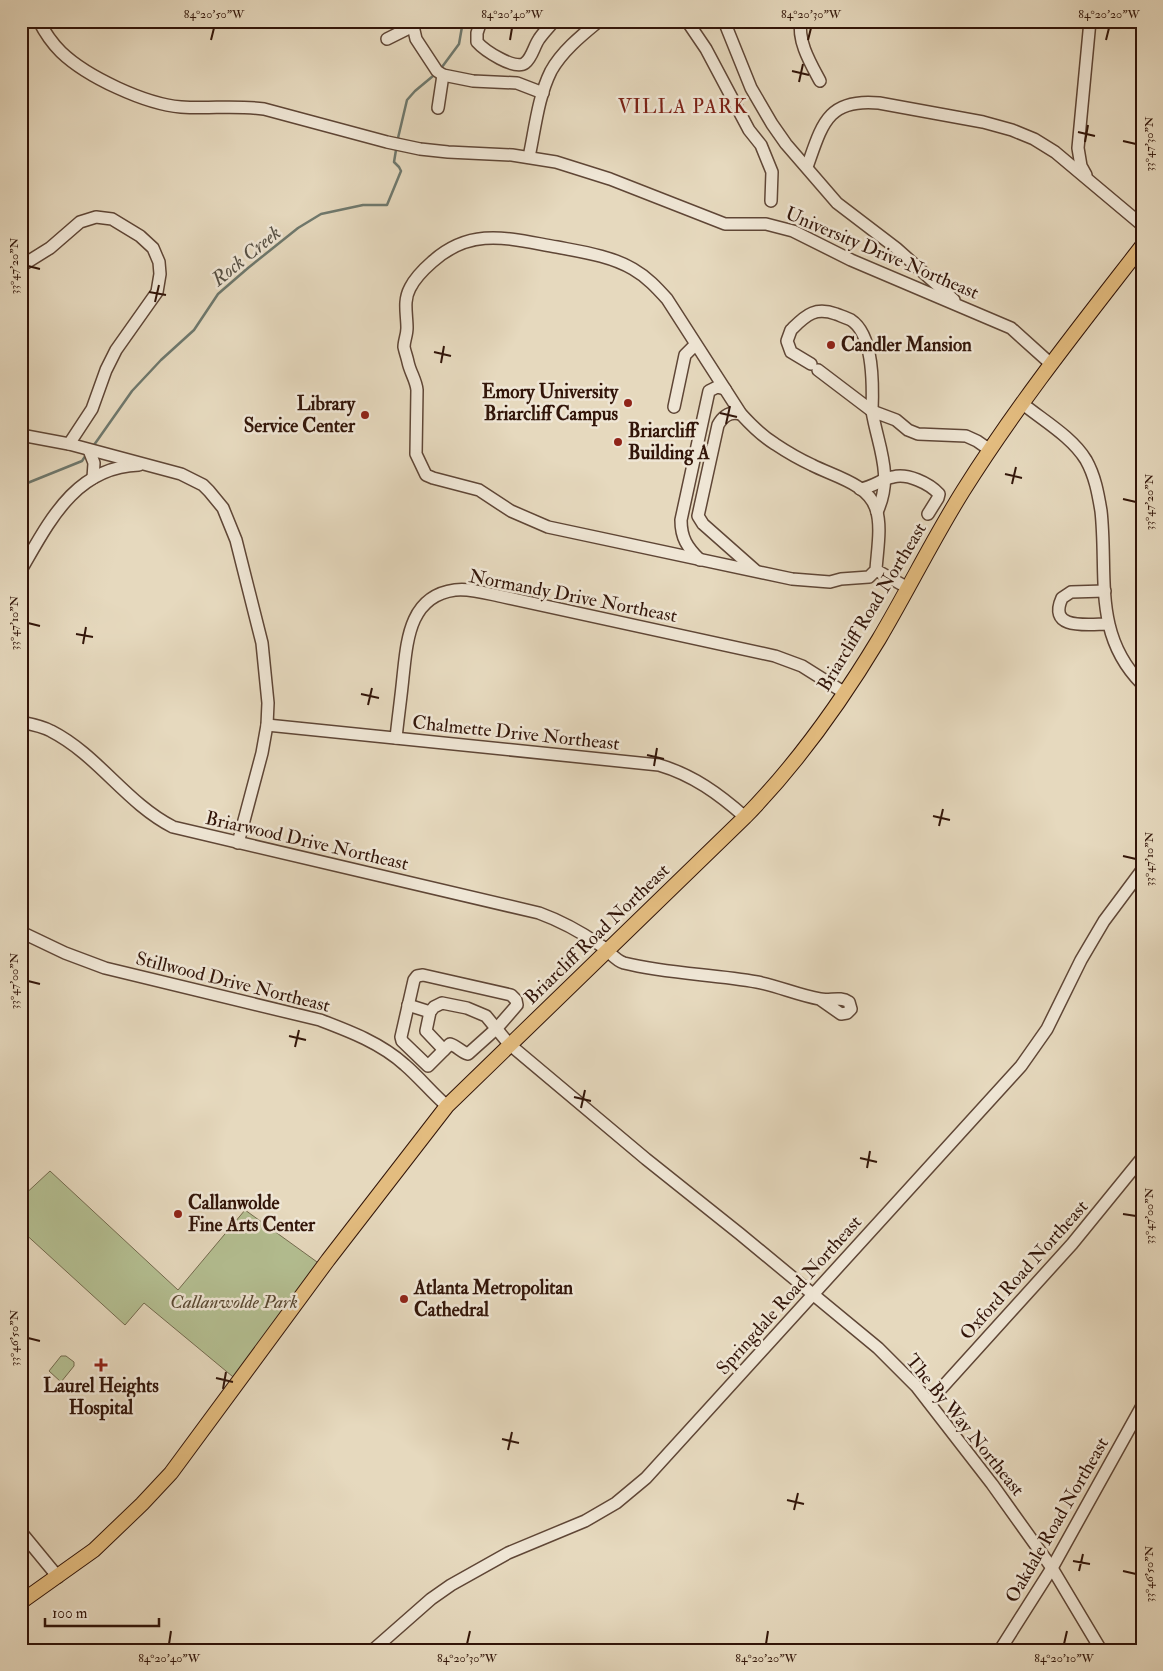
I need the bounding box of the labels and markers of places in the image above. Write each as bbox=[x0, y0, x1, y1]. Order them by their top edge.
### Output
place label: Candler Mansion bbox=[841, 333, 972, 357]
marker: Candler Mansion bbox=[825, 339, 837, 351]
place label: Emory University Briarcliff Campus bbox=[482, 380, 619, 427]
place label: Library Service Center bbox=[244, 392, 356, 438]
marker: Emory University Briarcliff Campus bbox=[622, 397, 634, 409]
marker: Library Service Center bbox=[359, 409, 371, 421]
place label: Briarcliff Building A bbox=[628, 419, 711, 466]
marker: Briarcliff Building A bbox=[612, 436, 624, 448]
place label: Callanwolde Fine Arts Center bbox=[188, 1191, 316, 1237]
marker: Callanwolde Fine Arts Center bbox=[172, 1208, 184, 1220]
place label: Atlanta Metropolitan Cathedral bbox=[413, 1276, 573, 1322]
marker: Atlanta Metropolitan Cathedral bbox=[398, 1293, 410, 1305]
marker: Laurel Heights Hospital bbox=[94, 1358, 108, 1372]
place label: Laurel Heights Hospital bbox=[43, 1374, 159, 1421]

